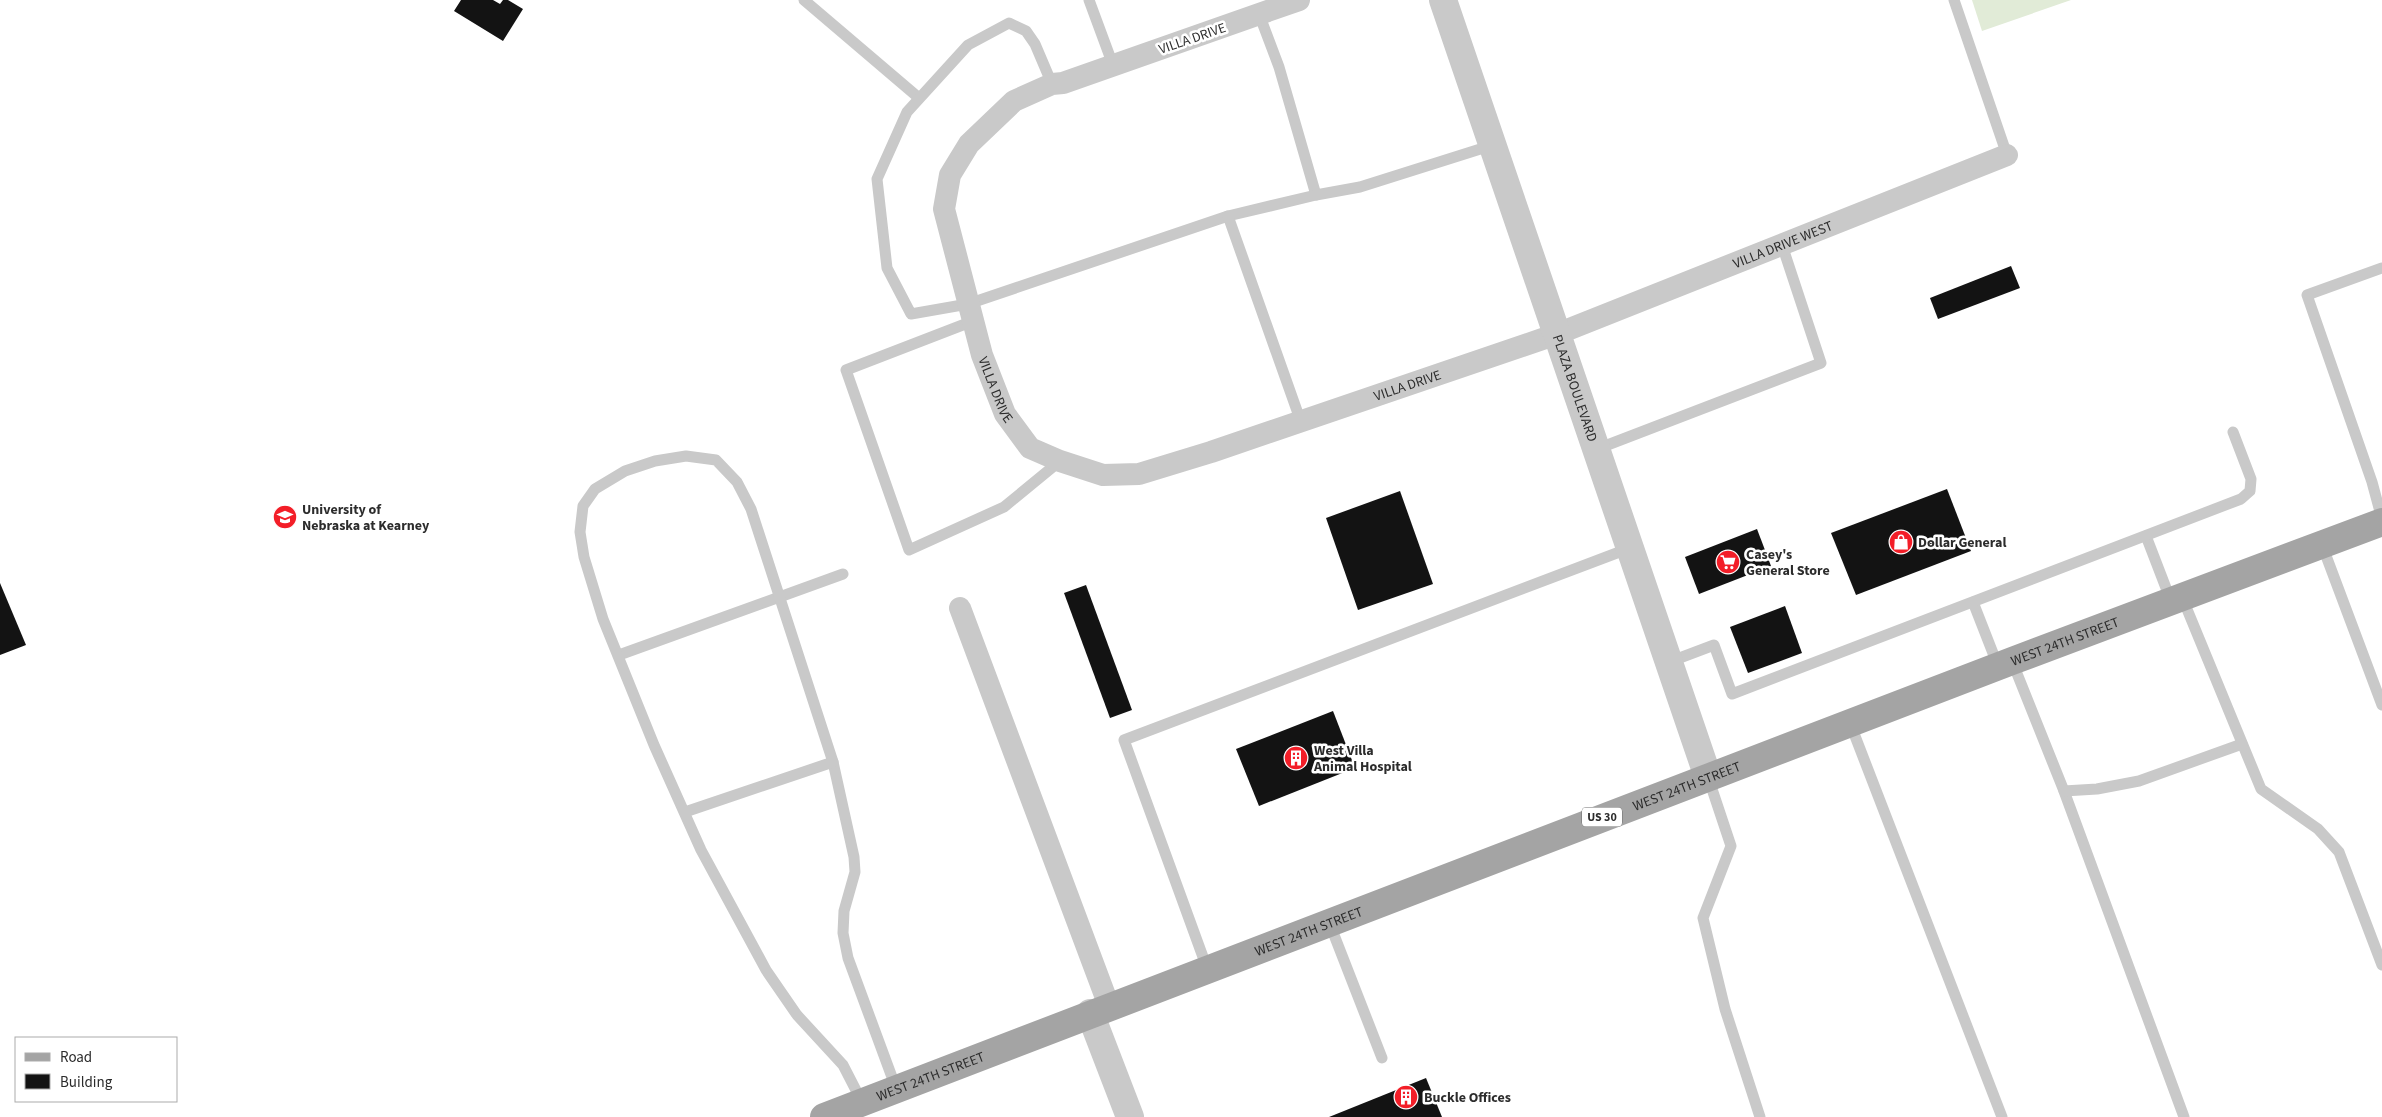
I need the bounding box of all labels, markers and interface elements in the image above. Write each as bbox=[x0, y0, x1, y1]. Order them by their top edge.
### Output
street label: VILLA DRIVE bbox=[1156, 18, 1229, 60]
street label: VILLA DRIVE WEST bbox=[1730, 216, 1836, 274]
street label: PLAZA BOULEVARD bbox=[1547, 332, 1602, 445]
street label: VILLA DRIVE bbox=[973, 354, 1017, 428]
street label: VILLA DRIVE bbox=[1371, 365, 1444, 407]
place label: University of Nebraska at Kearney bbox=[302, 500, 430, 536]
school or university icon: University of Nebraska at Kearney bbox=[272, 504, 298, 530]
shop icon: Dollar General bbox=[1888, 529, 1914, 555]
place label: Dollar General bbox=[1918, 533, 2006, 553]
place label: Casey's General Store bbox=[1746, 545, 1830, 581]
supermarket icon: Casey's General Store bbox=[1715, 549, 1741, 575]
street label: WEST 24TH STREET bbox=[2008, 612, 2123, 672]
place label: West Villa Animal Hospital bbox=[1313, 741, 1412, 777]
building icon: West Villa Animal Hospital bbox=[1283, 745, 1309, 771]
street label: WEST 24TH STREET bbox=[1630, 757, 1744, 817]
road number: US 30 bbox=[1582, 808, 1622, 826]
street label: WEST 24TH STREET bbox=[1252, 902, 1366, 962]
legend bbox=[15, 1037, 178, 1102]
text: Road bbox=[60, 1047, 92, 1068]
street label: WEST 24TH STREET bbox=[874, 1047, 988, 1107]
text: Building bbox=[60, 1072, 113, 1093]
building icon: Buckle Offices bbox=[1393, 1084, 1419, 1110]
place label: Buckle Offices bbox=[1424, 1088, 1511, 1108]

